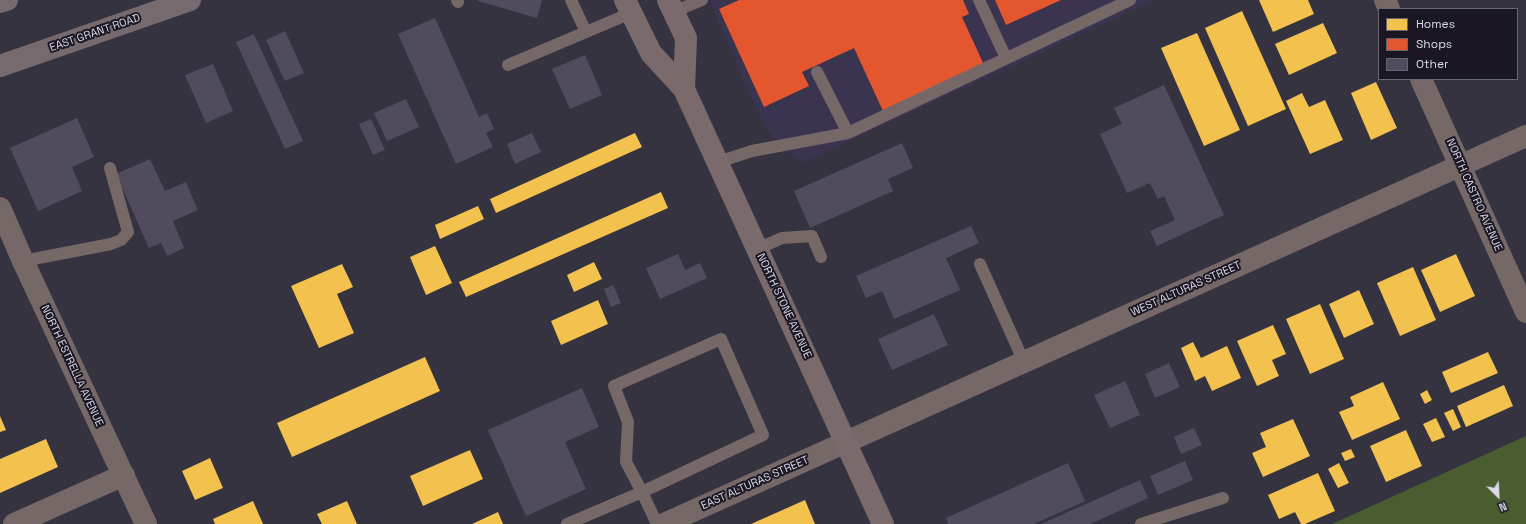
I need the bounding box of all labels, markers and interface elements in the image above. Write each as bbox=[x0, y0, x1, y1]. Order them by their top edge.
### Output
legend bbox=[1378, 8, 1518, 80]
street label: EAST GRANT ROAD bbox=[48, 11, 142, 55]
text: Homes bbox=[1416, 16, 1455, 32]
text: Shops bbox=[1416, 36, 1452, 52]
text: Other bbox=[1416, 56, 1449, 72]
street label: NORTH CASTRO AVENUE bbox=[1443, 137, 1505, 253]
street label: NORTH STONE AVENUE bbox=[754, 251, 814, 361]
street label: WEST ALTURAS STREET bbox=[1129, 259, 1243, 319]
street label: NORTH ESTRELLA AVENUE bbox=[38, 303, 106, 429]
street label: EAST ALTURAS STREET bbox=[699, 453, 811, 513]
north arrow bbox=[1478, 476, 1518, 516]
text: N bbox=[1497, 499, 1509, 515]

